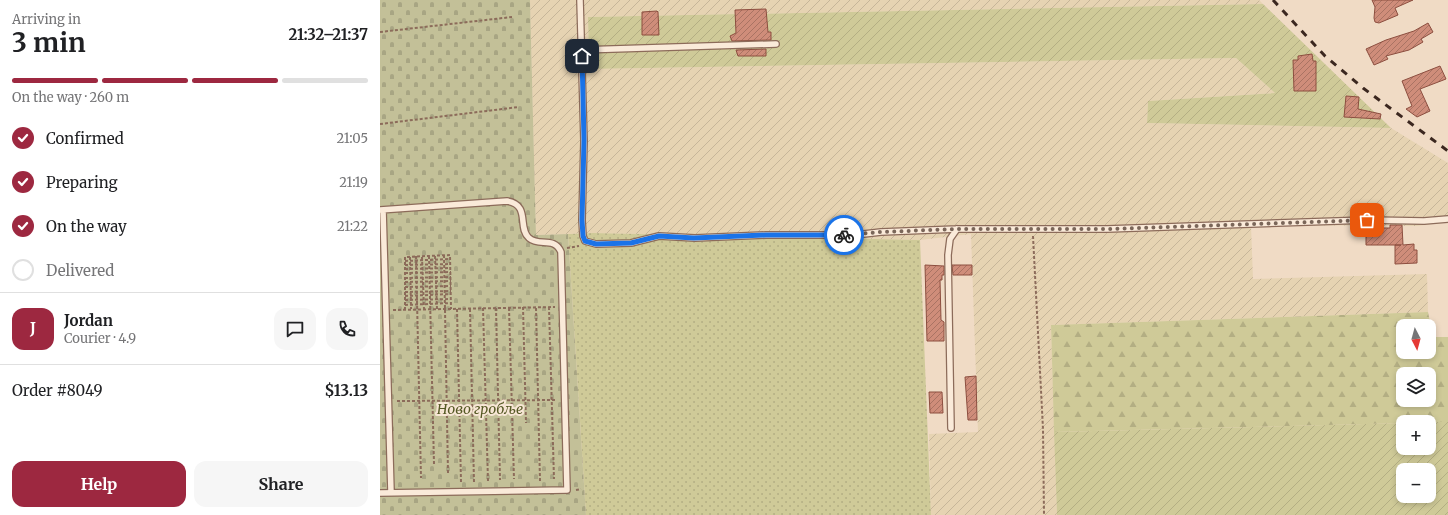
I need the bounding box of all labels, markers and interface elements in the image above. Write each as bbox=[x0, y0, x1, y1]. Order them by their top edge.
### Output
text: Arriving in bbox=[12, 11, 81, 28]
text: 21:32–21:37 bbox=[289, 25, 368, 44]
text: 3 min bbox=[12, 26, 86, 59]
pin bbox=[565, 39, 599, 73]
icon: home bbox=[571, 45, 593, 67]
text: On the way · 260 m bbox=[12, 89, 129, 106]
icon: check bbox=[12, 127, 34, 149]
text: Confirmed bbox=[46, 129, 124, 148]
text: 21:05 bbox=[336, 130, 368, 147]
icon: check bbox=[12, 171, 34, 193]
text: Preparing bbox=[46, 173, 118, 192]
text: 21:19 bbox=[339, 174, 368, 191]
pin bbox=[1350, 203, 1384, 237]
icon: bag bbox=[1356, 209, 1378, 231]
icon: check bbox=[12, 215, 34, 237]
courier bbox=[824, 215, 864, 255]
text: On the way bbox=[46, 217, 127, 236]
text: 21:22 bbox=[337, 218, 368, 235]
icon: bike bbox=[833, 224, 855, 246]
text: Delivered bbox=[46, 261, 114, 280]
button: chat bbox=[274, 308, 316, 350]
button: phone bbox=[326, 308, 368, 350]
text: Jordan bbox=[64, 311, 113, 330]
text: J bbox=[30, 319, 36, 338]
north arrow bbox=[1396, 319, 1436, 359]
map controls bbox=[1396, 319, 1436, 503]
text: Courier · 4.9 bbox=[64, 330, 136, 347]
button: layers bbox=[1396, 367, 1436, 407]
text: Order #8049 bbox=[12, 381, 102, 400]
text: $13.13 bbox=[324, 381, 368, 400]
park label: Ново гробље bbox=[437, 400, 523, 418]
button: + bbox=[1396, 415, 1436, 455]
button: Help bbox=[12, 461, 186, 507]
button: Share bbox=[194, 461, 368, 507]
button: − bbox=[1396, 463, 1436, 503]

